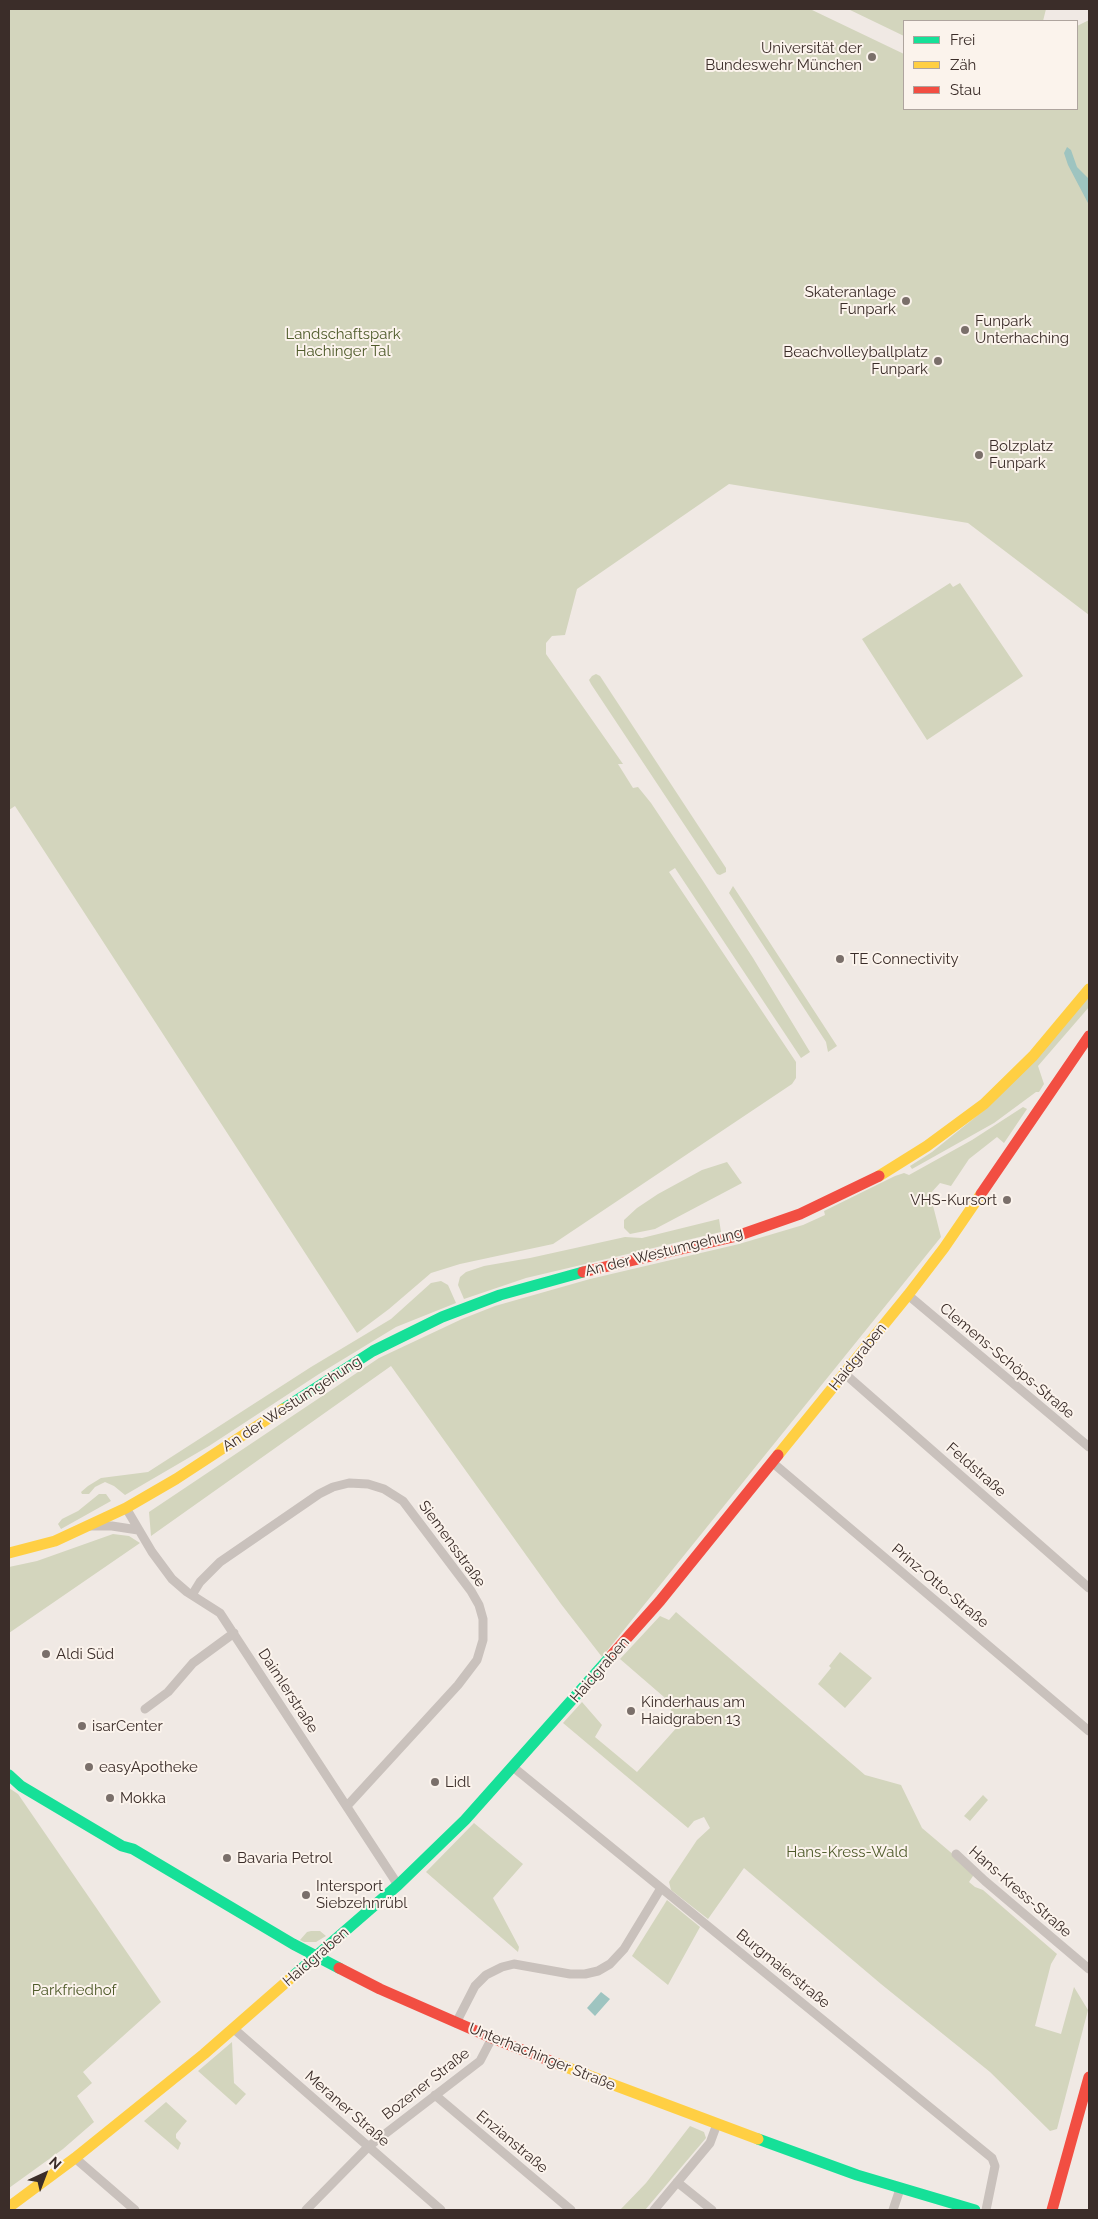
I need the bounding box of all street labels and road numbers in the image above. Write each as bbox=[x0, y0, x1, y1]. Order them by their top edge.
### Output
street label: An der Westumgehung bbox=[583, 1224, 745, 1280]
street label: Clemens-Schöps-Straße bbox=[936, 1299, 1078, 1423]
street label: Haidgraben bbox=[825, 1320, 891, 1394]
street label: An der Westumgehung bbox=[219, 1352, 365, 1456]
street label: Feldstraße bbox=[942, 1439, 1010, 1501]
street label: Siemensstraße bbox=[415, 1497, 489, 1591]
street label: Prinz-Otto-Straße bbox=[888, 1540, 992, 1632]
street label: Haidgraben bbox=[567, 1633, 633, 1707]
street label: Daimlerstraße bbox=[254, 1646, 322, 1736]
street label: Hans-Kress-Straße bbox=[965, 1842, 1075, 1942]
street label: Haidgraben bbox=[279, 1924, 353, 1990]
street label: Burgmaierstraße bbox=[733, 1926, 833, 2012]
street label: Unterhachinger Straße bbox=[466, 2019, 618, 2095]
street label: Bozener Straße bbox=[379, 2044, 473, 2124]
street label: Meraner Straße bbox=[301, 2067, 393, 2151]
street label: Enzianstraße bbox=[472, 2107, 552, 2177]

